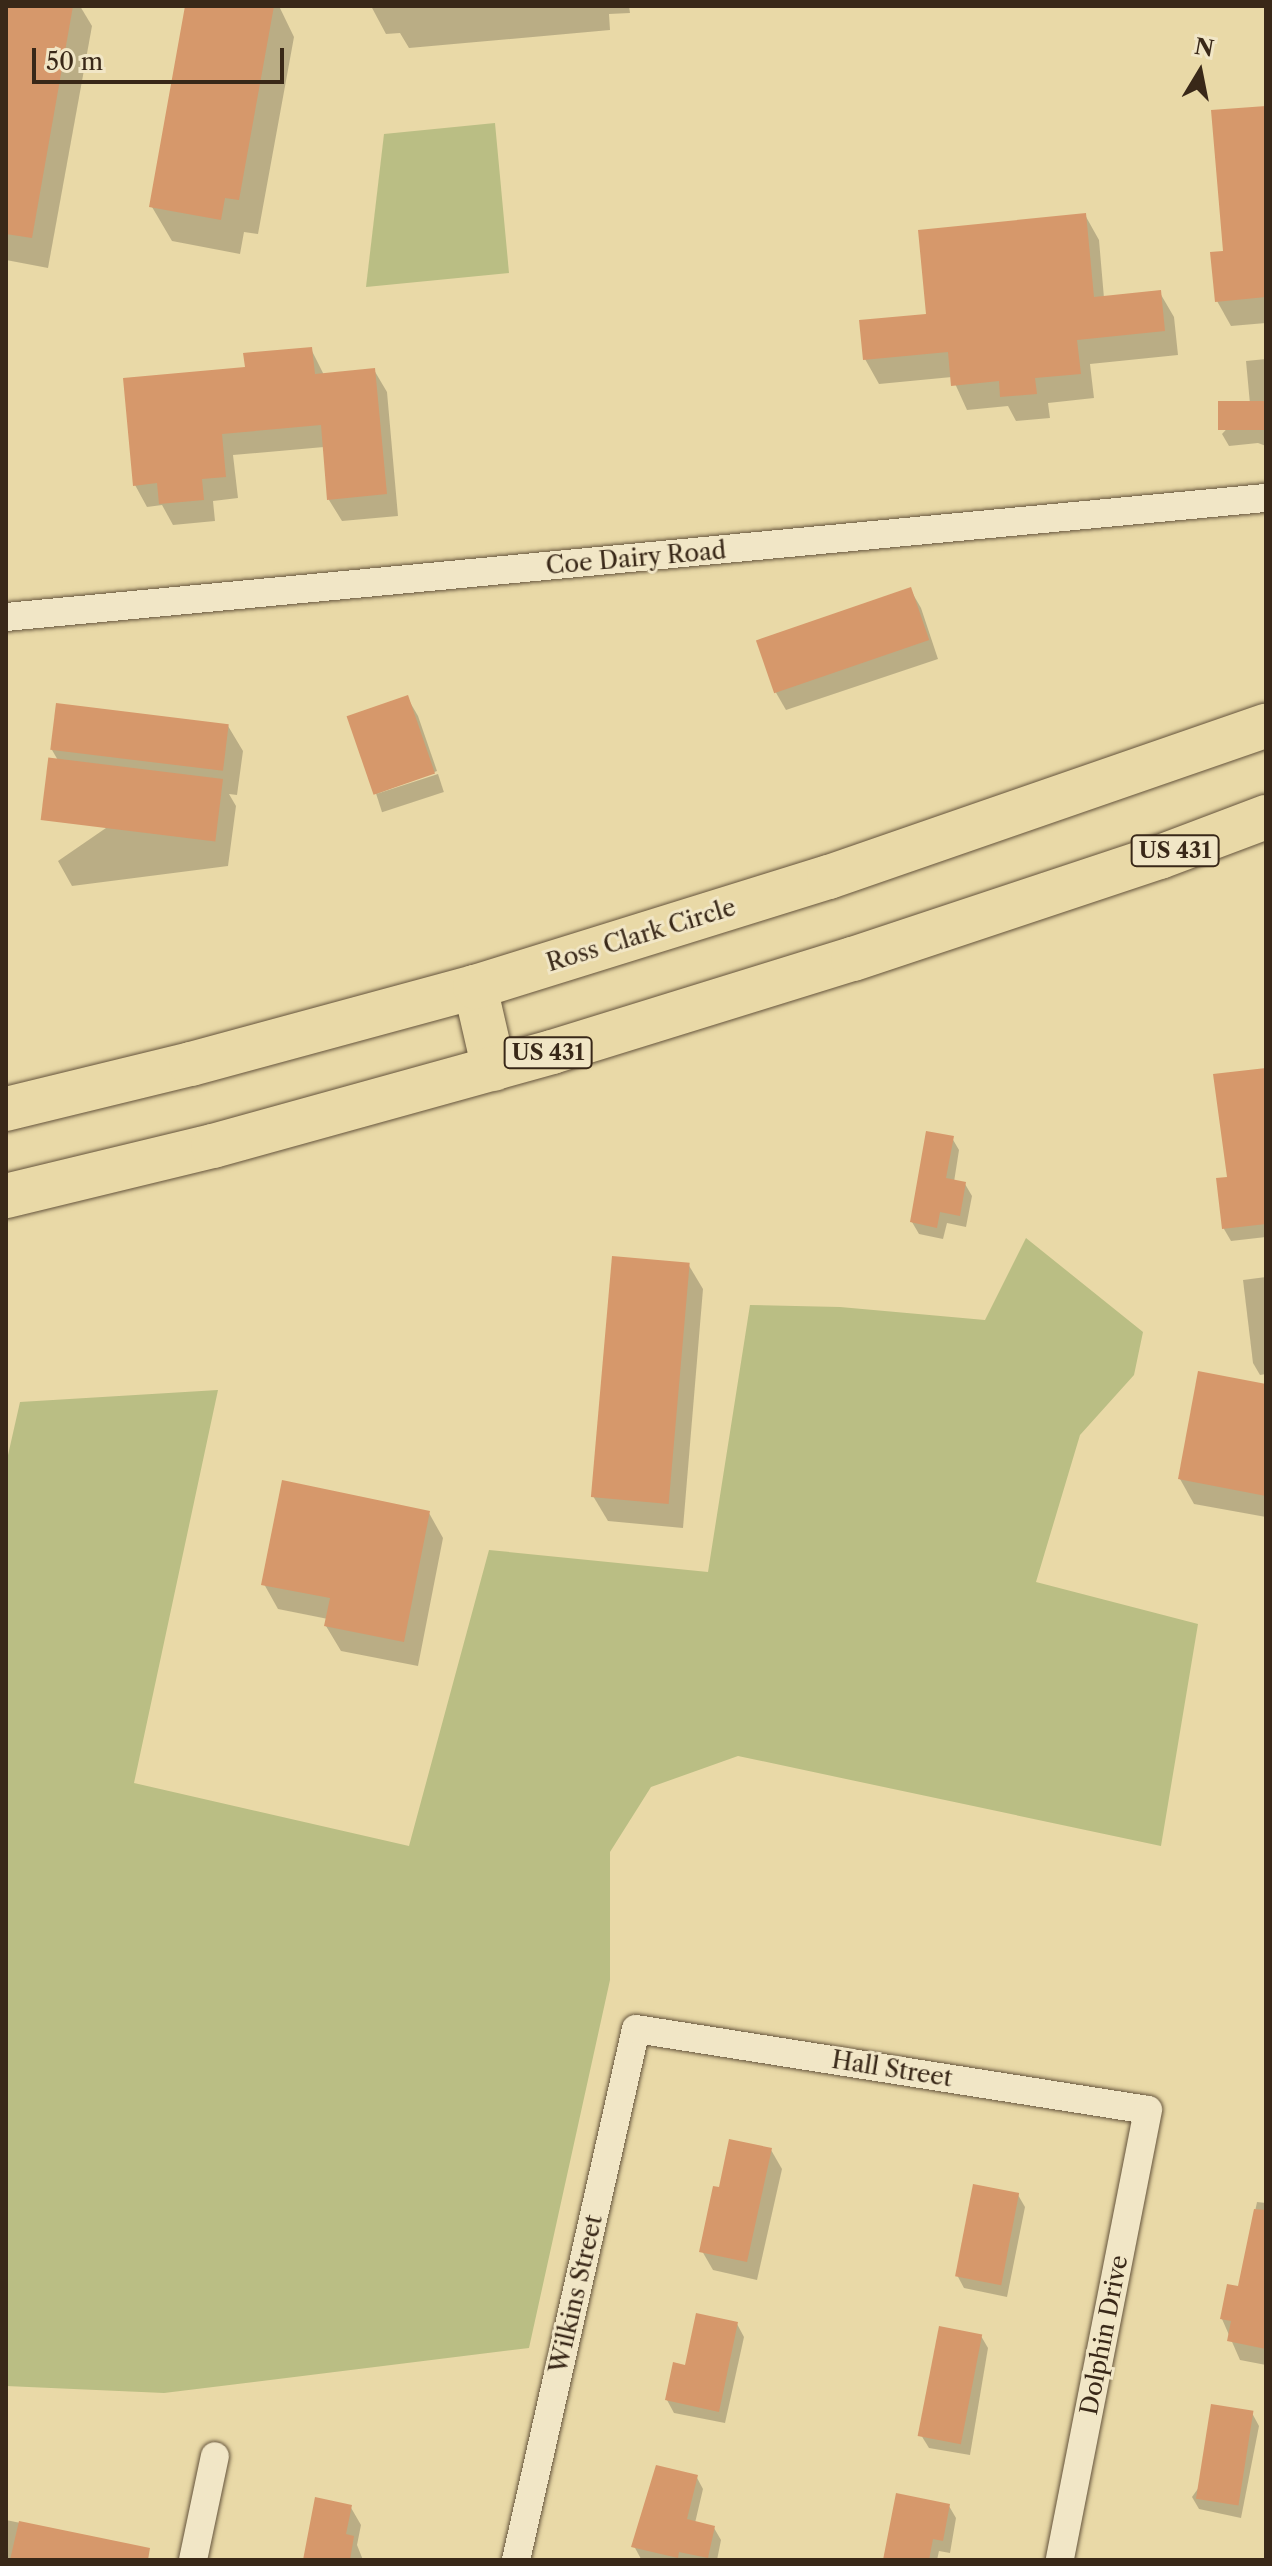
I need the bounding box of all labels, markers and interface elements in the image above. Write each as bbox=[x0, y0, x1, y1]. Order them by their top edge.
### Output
scale bar bbox=[36, 32, 288, 82]
north arrow bbox=[1160, 32, 1240, 112]
text: N bbox=[1192, 33, 1216, 63]
text: 50 m bbox=[46, 47, 103, 76]
street label: Coe Dairy Road bbox=[544, 536, 728, 580]
road number: US 431 bbox=[1129, 833, 1221, 869]
street label: Ross Clark Circle bbox=[543, 892, 739, 978]
road number: US 431 bbox=[502, 1035, 594, 1071]
street label: Hall Street bbox=[830, 2045, 954, 2093]
street label: Wilkins Street bbox=[544, 2212, 608, 2376]
street label: Dolphin Drive bbox=[1074, 2253, 1134, 2417]

